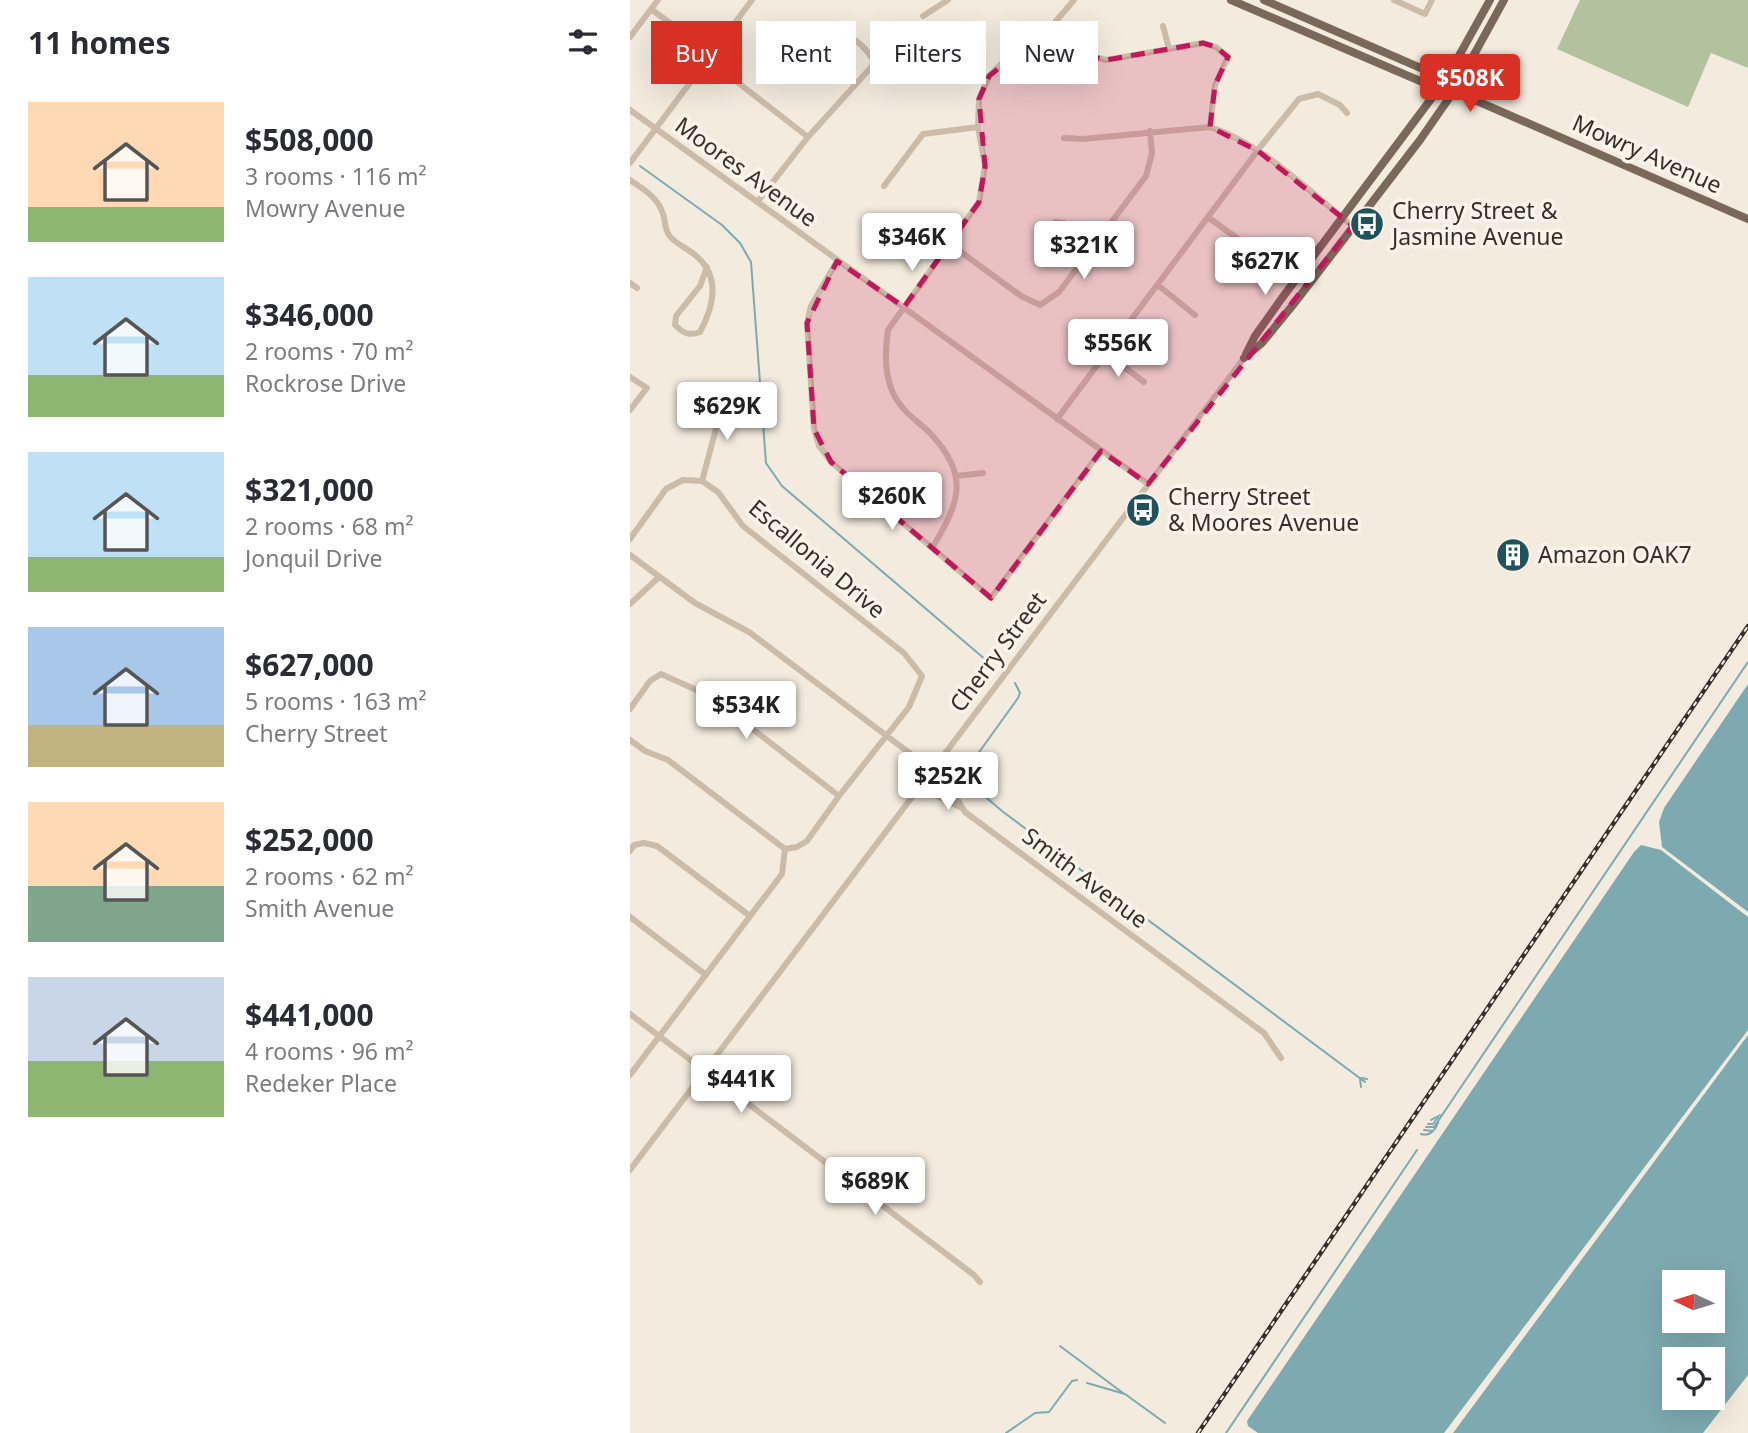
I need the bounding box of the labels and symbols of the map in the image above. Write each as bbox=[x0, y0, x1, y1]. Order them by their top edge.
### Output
pin: $508K bbox=[1421, 54, 1519, 114]
street label: Mowry Avenue bbox=[1568, 106, 1727, 200]
street label: Moores Avenue bbox=[669, 109, 824, 234]
place label: Cherry Street & Jasmine Avenue bbox=[1390, 194, 1564, 252]
bus stop icon: Cherry Street & Jasmine Avenue bbox=[1348, 205, 1386, 243]
pin: $346K bbox=[863, 214, 961, 273]
pin: $321K bbox=[1035, 222, 1133, 281]
pin: $627K bbox=[1216, 238, 1314, 297]
pin: $556K bbox=[1069, 320, 1167, 379]
pin: $629K bbox=[678, 382, 776, 442]
pin: $260K bbox=[843, 472, 941, 532]
place label: Cherry Street & Moores Avenue bbox=[1168, 480, 1359, 538]
bus stop icon: Cherry Street & Moores Avenue bbox=[1124, 491, 1162, 529]
street label: Escallonia Drive bbox=[742, 492, 893, 625]
building icon: Amazon OAK7 bbox=[1494, 536, 1532, 574]
place label: Amazon OAK7 bbox=[1538, 538, 1692, 570]
street label: Cherry Street bbox=[941, 585, 1053, 718]
pin: $534K bbox=[697, 682, 795, 741]
pin: $252K bbox=[899, 752, 997, 812]
street label: Smith Avenue bbox=[1016, 819, 1155, 935]
pin: $441K bbox=[692, 1056, 790, 1115]
pin: $689K bbox=[826, 1158, 924, 1217]
north arrow bbox=[1662, 1270, 1726, 1334]

